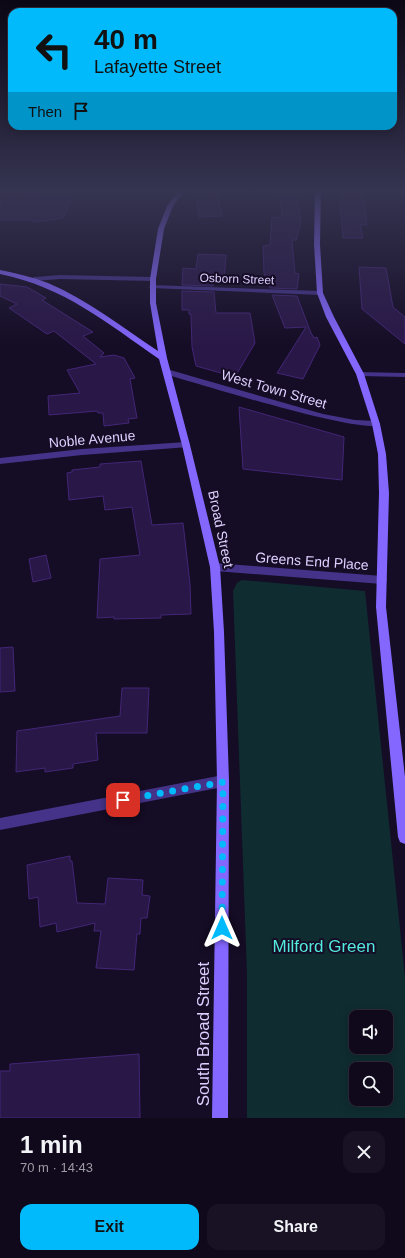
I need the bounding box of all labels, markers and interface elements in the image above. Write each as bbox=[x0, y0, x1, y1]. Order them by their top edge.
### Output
icon: left bbox=[28, 24, 80, 76]
text: 40 m bbox=[94, 24, 158, 55]
text: Lafayette Street bbox=[94, 57, 221, 77]
icon: arrive bbox=[70, 100, 92, 122]
text: Then bbox=[28, 103, 62, 120]
street label: Osborn Street bbox=[199, 271, 275, 287]
street label: West Town Street bbox=[219, 366, 329, 412]
street label: Noble Avenue bbox=[48, 427, 136, 451]
street label: Broad Street bbox=[205, 489, 237, 569]
street label: Greens End Place bbox=[255, 549, 369, 573]
pin bbox=[106, 783, 140, 817]
icon: arrive bbox=[112, 789, 134, 811]
position arrow bbox=[201, 907, 243, 949]
park label: Milford Green bbox=[273, 937, 375, 956]
street label: South Broad Street bbox=[194, 961, 213, 1106]
map controls bbox=[349, 1010, 393, 1106]
button: sound bbox=[349, 1010, 393, 1054]
button: search bbox=[349, 1062, 393, 1106]
text: 1 min bbox=[20, 1131, 83, 1158]
button: close bbox=[343, 1131, 385, 1173]
text: 70 m · 14:43 bbox=[20, 1160, 93, 1175]
button: Exit bbox=[20, 1204, 199, 1250]
button: Share bbox=[207, 1204, 385, 1250]

